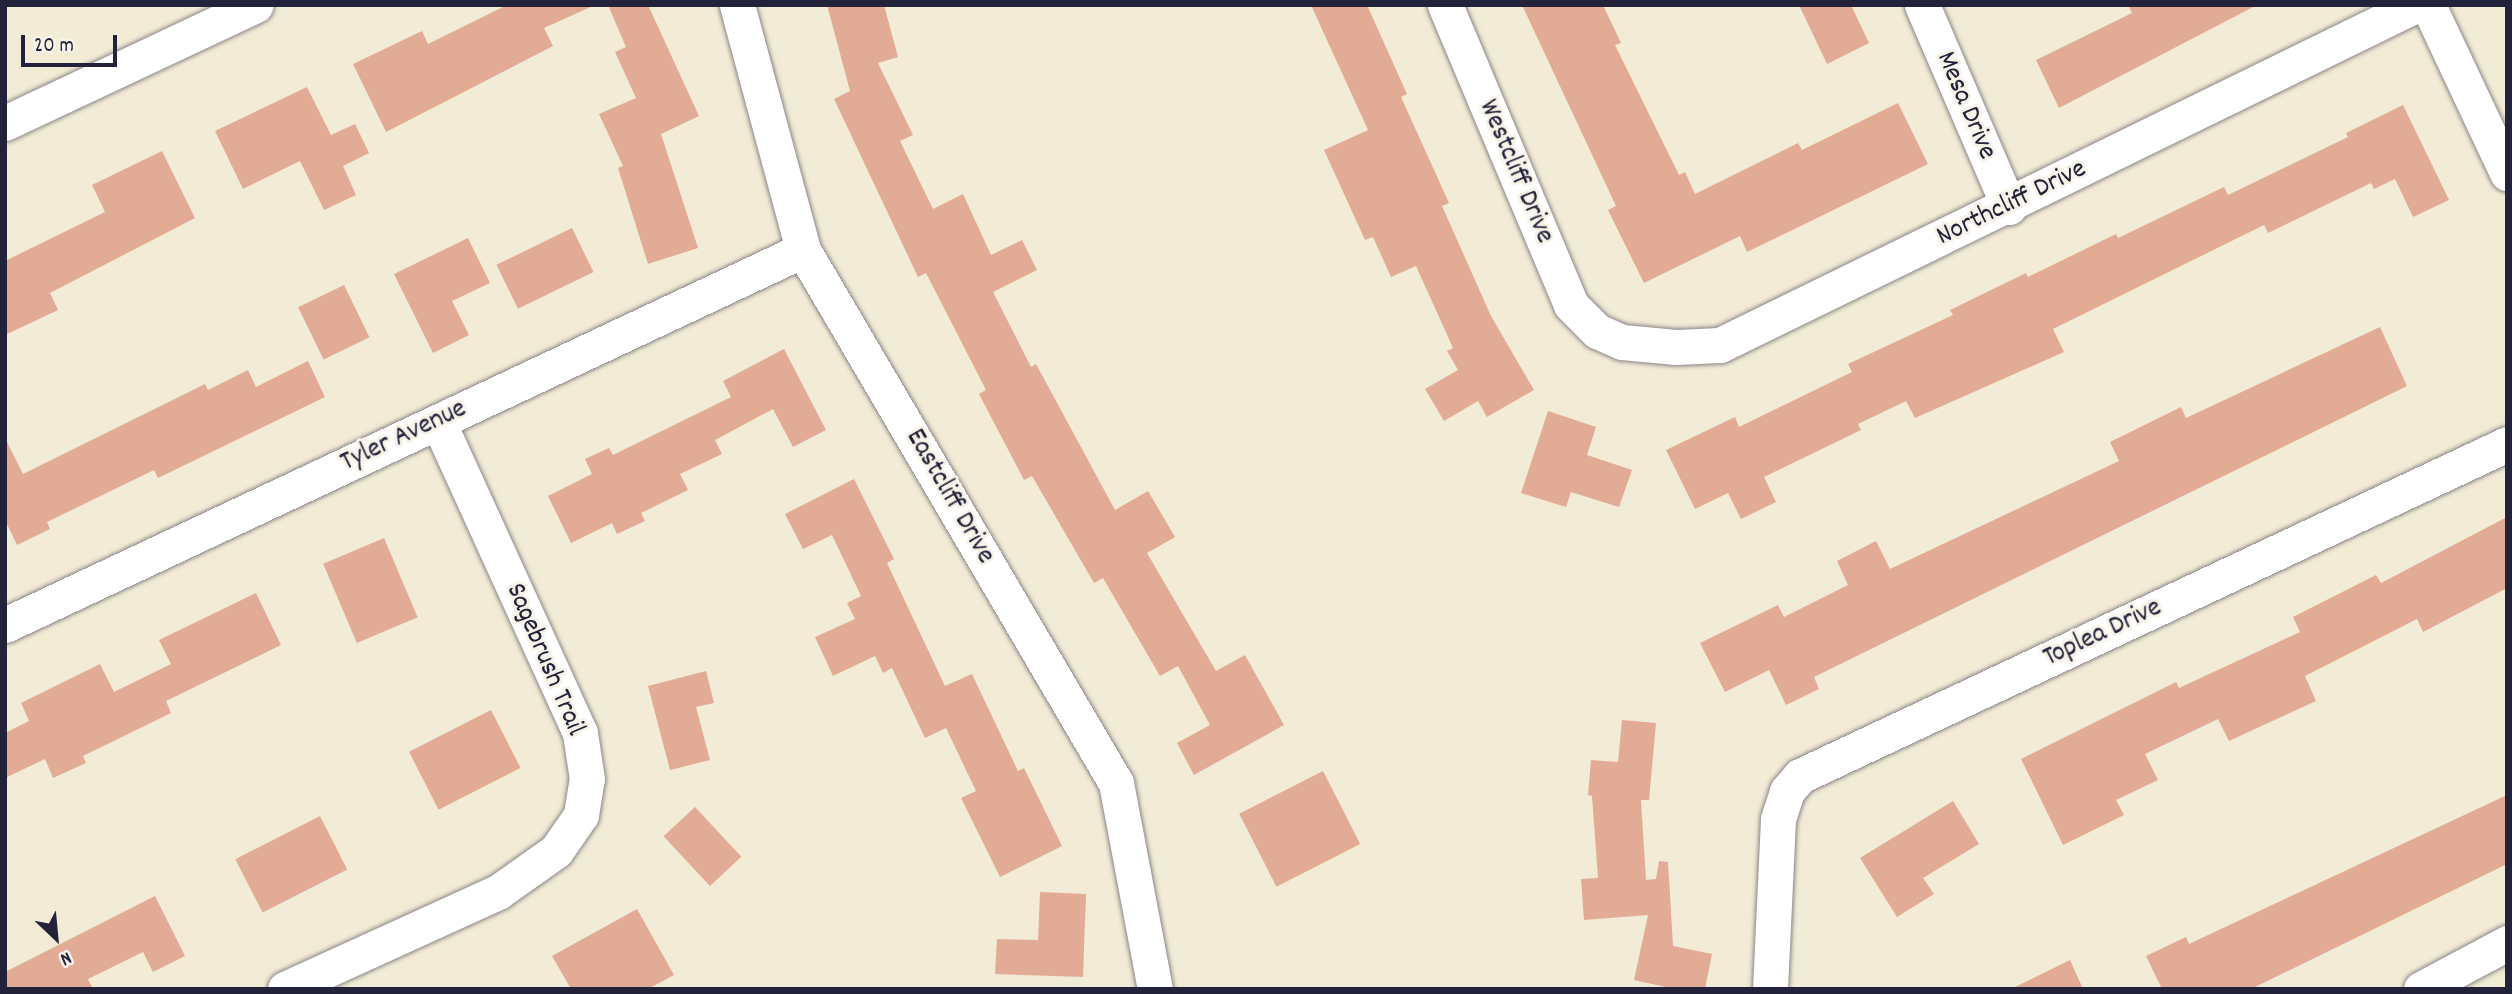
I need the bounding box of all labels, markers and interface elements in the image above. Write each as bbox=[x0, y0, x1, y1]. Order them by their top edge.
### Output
scale bar bbox=[24, 21, 121, 65]
text: 20 m bbox=[34, 32, 74, 62]
street label: Mesa Drive bbox=[1927, 47, 2003, 165]
street label: Westcliff Drive bbox=[1470, 95, 1560, 249]
street label: Northcliff Drive bbox=[1932, 153, 2092, 255]
street label: Tyler Avenue bbox=[336, 393, 472, 481]
street label: Eastcliff Drive bbox=[897, 424, 1001, 570]
street label: Sagebrush Trail bbox=[497, 579, 591, 741]
street label: Toplea Drive bbox=[2039, 592, 2167, 676]
north arrow bbox=[21, 903, 91, 973]
text: N bbox=[55, 943, 76, 972]

